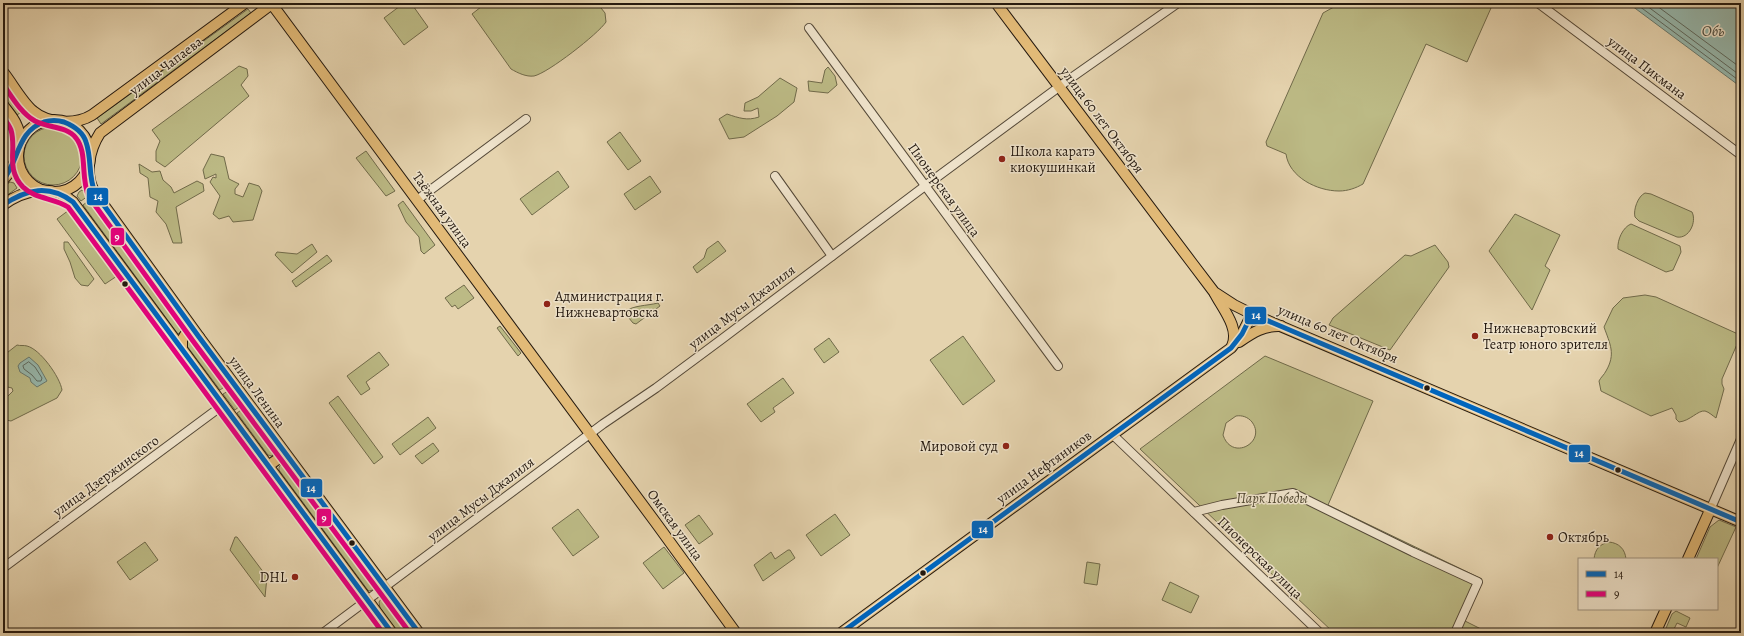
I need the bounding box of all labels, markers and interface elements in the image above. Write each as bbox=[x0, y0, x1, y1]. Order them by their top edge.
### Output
water label: Обь bbox=[1702, 21, 1724, 41]
street label: улица Пикмана bbox=[1603, 31, 1691, 104]
street label: улица Чапаева bbox=[125, 32, 207, 100]
street label: улица 60 лет Октября bbox=[1055, 62, 1148, 177]
street label: Пионерская улица bbox=[903, 139, 985, 241]
place label: Школа каратэ киокушинкай bbox=[1010, 142, 1096, 177]
marker: Школа каратэ киокушинкай bbox=[997, 154, 1007, 164]
street label: Таёжная улица bbox=[408, 168, 476, 252]
line badge: 14 bbox=[86, 187, 109, 206]
text: 14 bbox=[93, 189, 103, 204]
line badge: 9 bbox=[110, 227, 125, 246]
text: 9 bbox=[114, 229, 120, 244]
street label: улица Мусы Джалиля bbox=[684, 260, 799, 354]
unlabelled marker bbox=[120, 279, 130, 289]
place label: Администрация г. Нижневартовска bbox=[554, 287, 665, 322]
marker: Администрация г. Нижневартовска bbox=[542, 299, 552, 309]
street label: улица 60 лет Октября bbox=[1274, 300, 1401, 368]
line badge: 14 bbox=[1244, 306, 1267, 325]
text: 14 bbox=[1251, 308, 1261, 323]
place label: Нижневартовский Театр юного зрителя bbox=[1483, 319, 1608, 354]
marker: Нижневартовский Театр юного зрителя bbox=[1470, 331, 1480, 341]
street label: улица Ленина bbox=[224, 351, 290, 432]
unlabelled marker bbox=[1422, 383, 1432, 393]
street label: улица Нефтяников bbox=[992, 426, 1096, 509]
street label: улица Дзержинского bbox=[48, 431, 163, 522]
place label: Мировой суд bbox=[920, 437, 998, 456]
marker: Мировой суд bbox=[1001, 441, 1011, 451]
line badge: 14 bbox=[1568, 444, 1591, 463]
text: 14 bbox=[1574, 446, 1584, 461]
street label: улица Мусы Джалиля bbox=[423, 452, 538, 546]
unlabelled marker bbox=[1613, 465, 1623, 475]
line badge: 14 bbox=[300, 478, 323, 498]
text: 14 bbox=[306, 481, 316, 496]
street label: Омская улица bbox=[643, 485, 708, 565]
park label: Парк Победы bbox=[1236, 489, 1308, 508]
line badge: 9 bbox=[316, 508, 332, 527]
text: 9 bbox=[321, 510, 327, 525]
street label: Пионерская улица bbox=[1213, 512, 1307, 604]
line badge: 14 bbox=[971, 520, 994, 539]
text: 14 bbox=[978, 522, 988, 537]
place label: Октябрь bbox=[1558, 528, 1609, 547]
marker: Октябрь bbox=[1545, 532, 1555, 542]
unlabelled marker bbox=[347, 538, 357, 548]
legend bbox=[1578, 558, 1718, 610]
text: 14 bbox=[1614, 566, 1624, 582]
place label: DHL bbox=[260, 568, 288, 587]
unlabelled marker bbox=[918, 568, 928, 578]
marker: DHL bbox=[290, 572, 300, 582]
text: 9 bbox=[1614, 586, 1619, 602]

